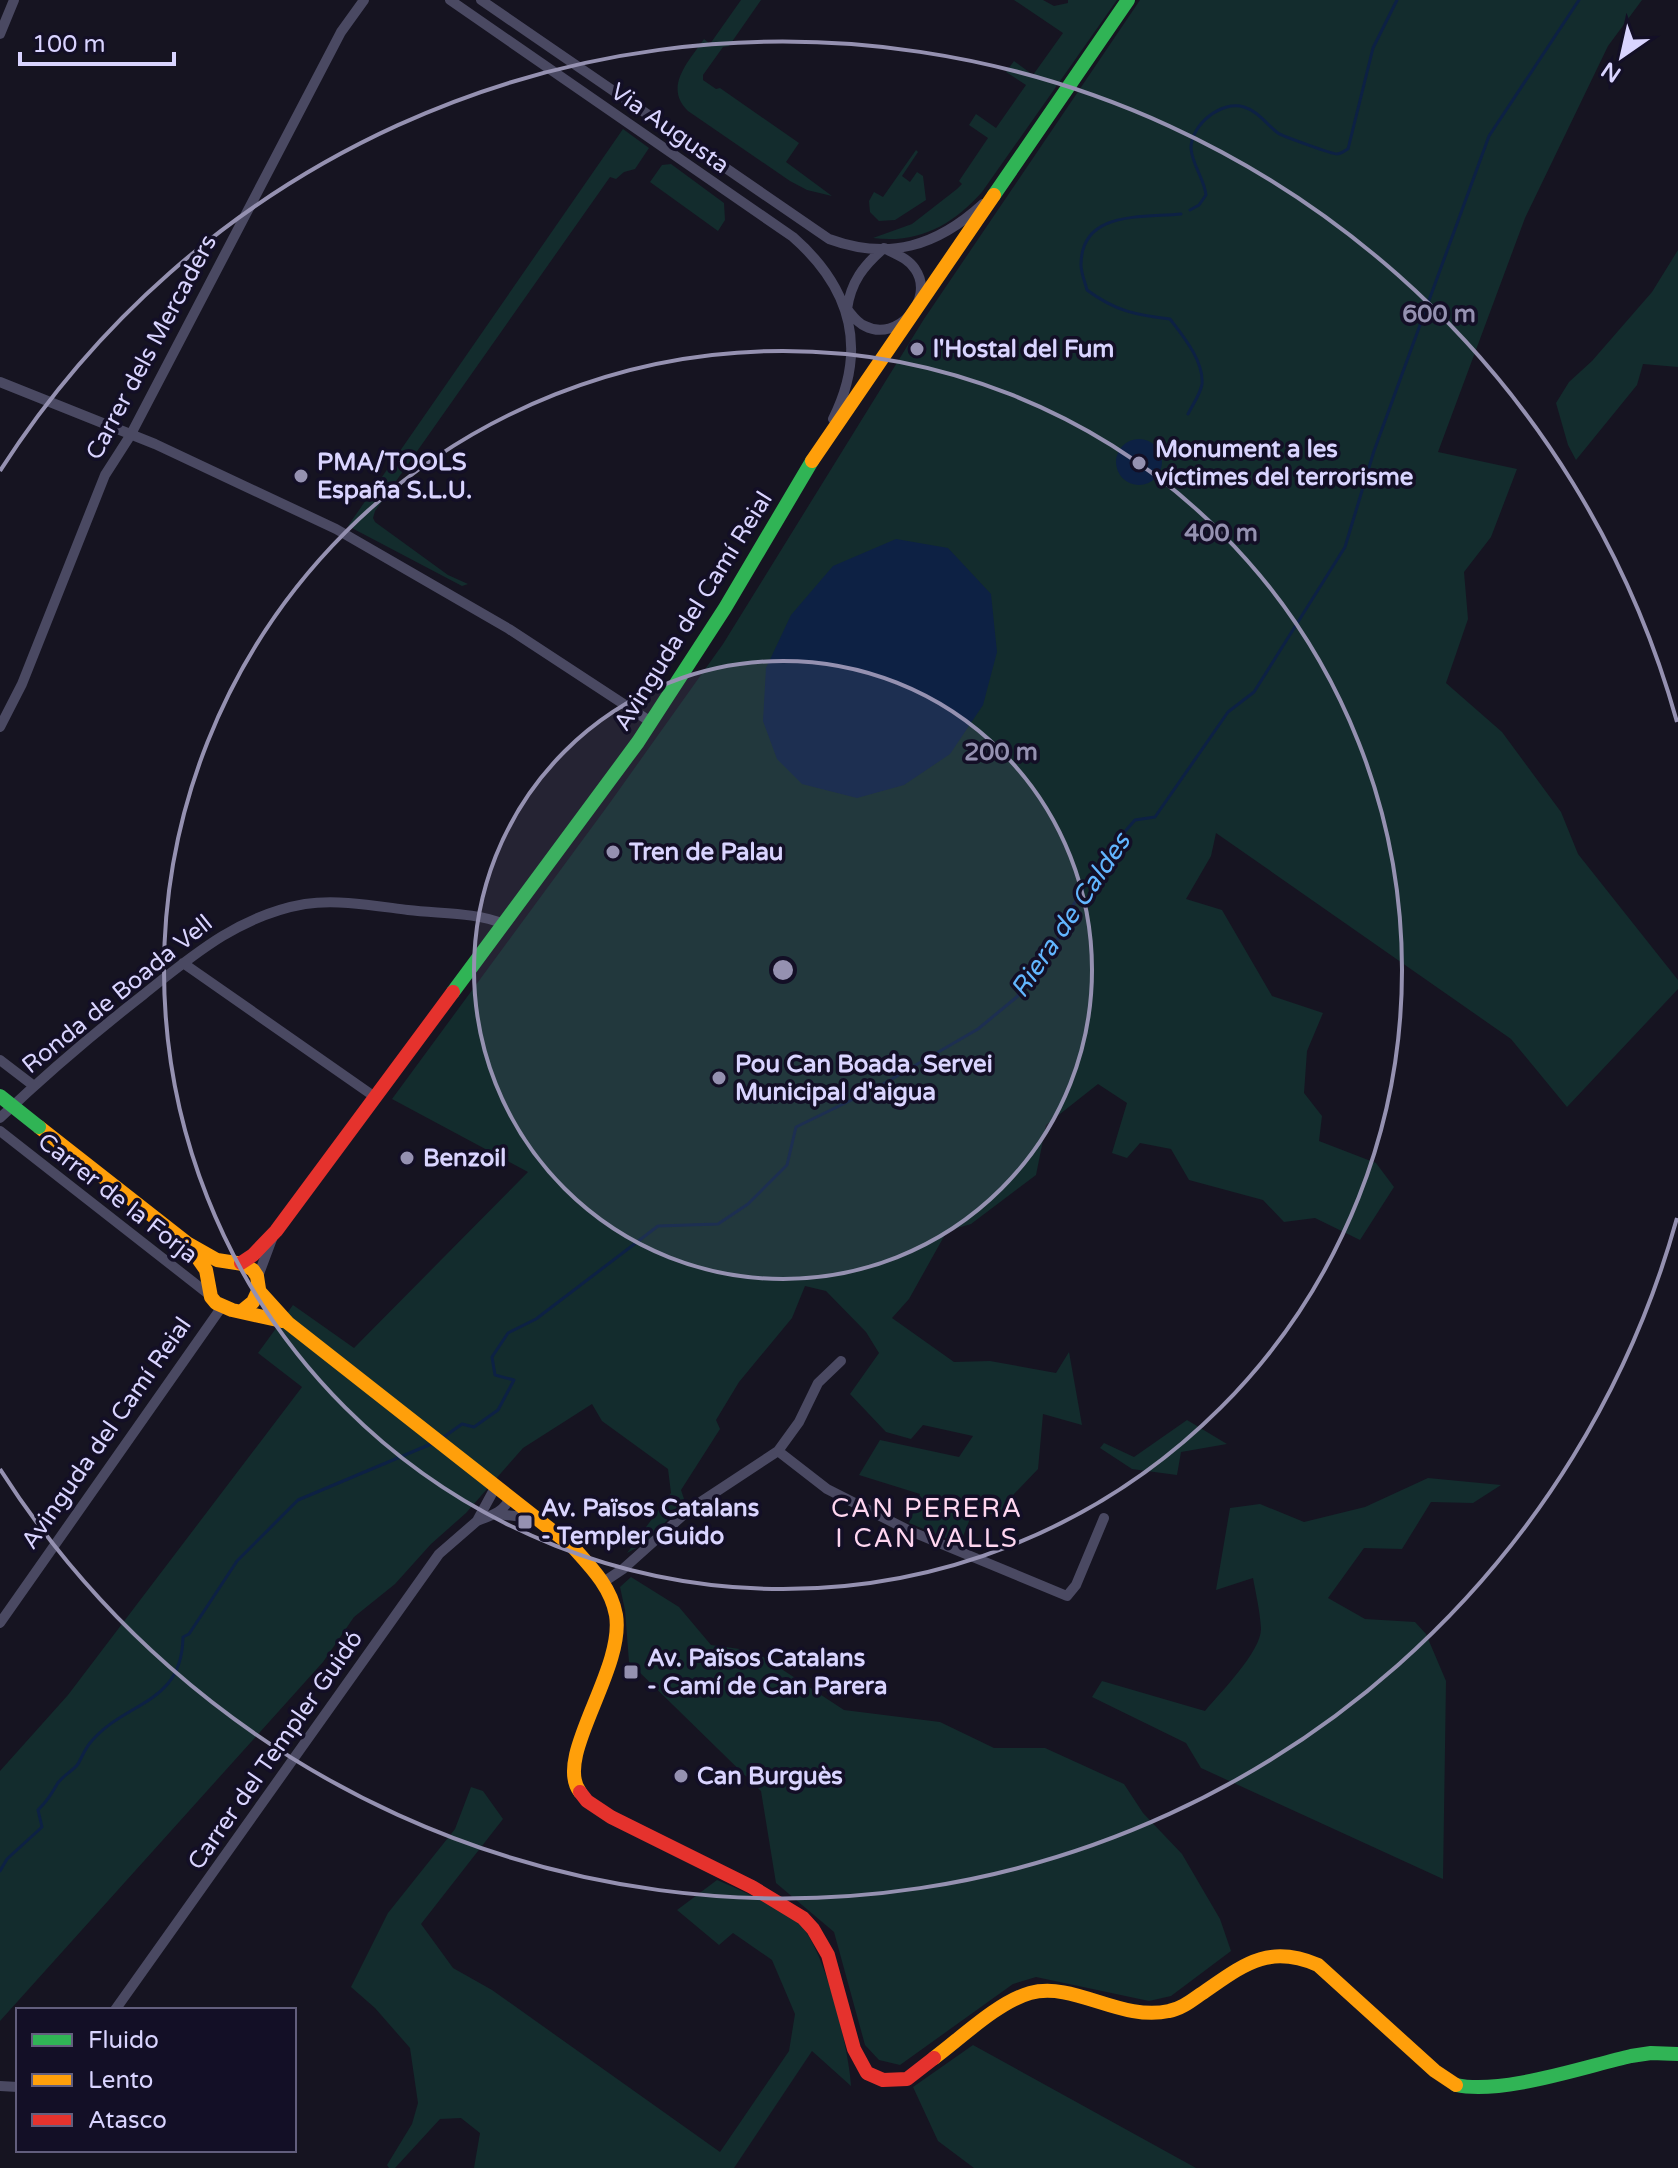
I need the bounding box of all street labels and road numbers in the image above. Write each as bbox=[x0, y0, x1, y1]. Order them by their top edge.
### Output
street label: Via Augusta bbox=[605, 77, 735, 180]
street label: Carrer dels Mercaders bbox=[80, 230, 223, 465]
street label: Avinguda del Camí Reial bbox=[608, 486, 779, 736]
street label: Ronda de Boada Vell bbox=[16, 909, 218, 1080]
street label: Carrer de la Forja bbox=[32, 1127, 203, 1270]
street label: Avinguda del Camí Reial bbox=[15, 1312, 198, 1555]
street label: Carrer del Templer Guidó bbox=[182, 1625, 369, 1876]

